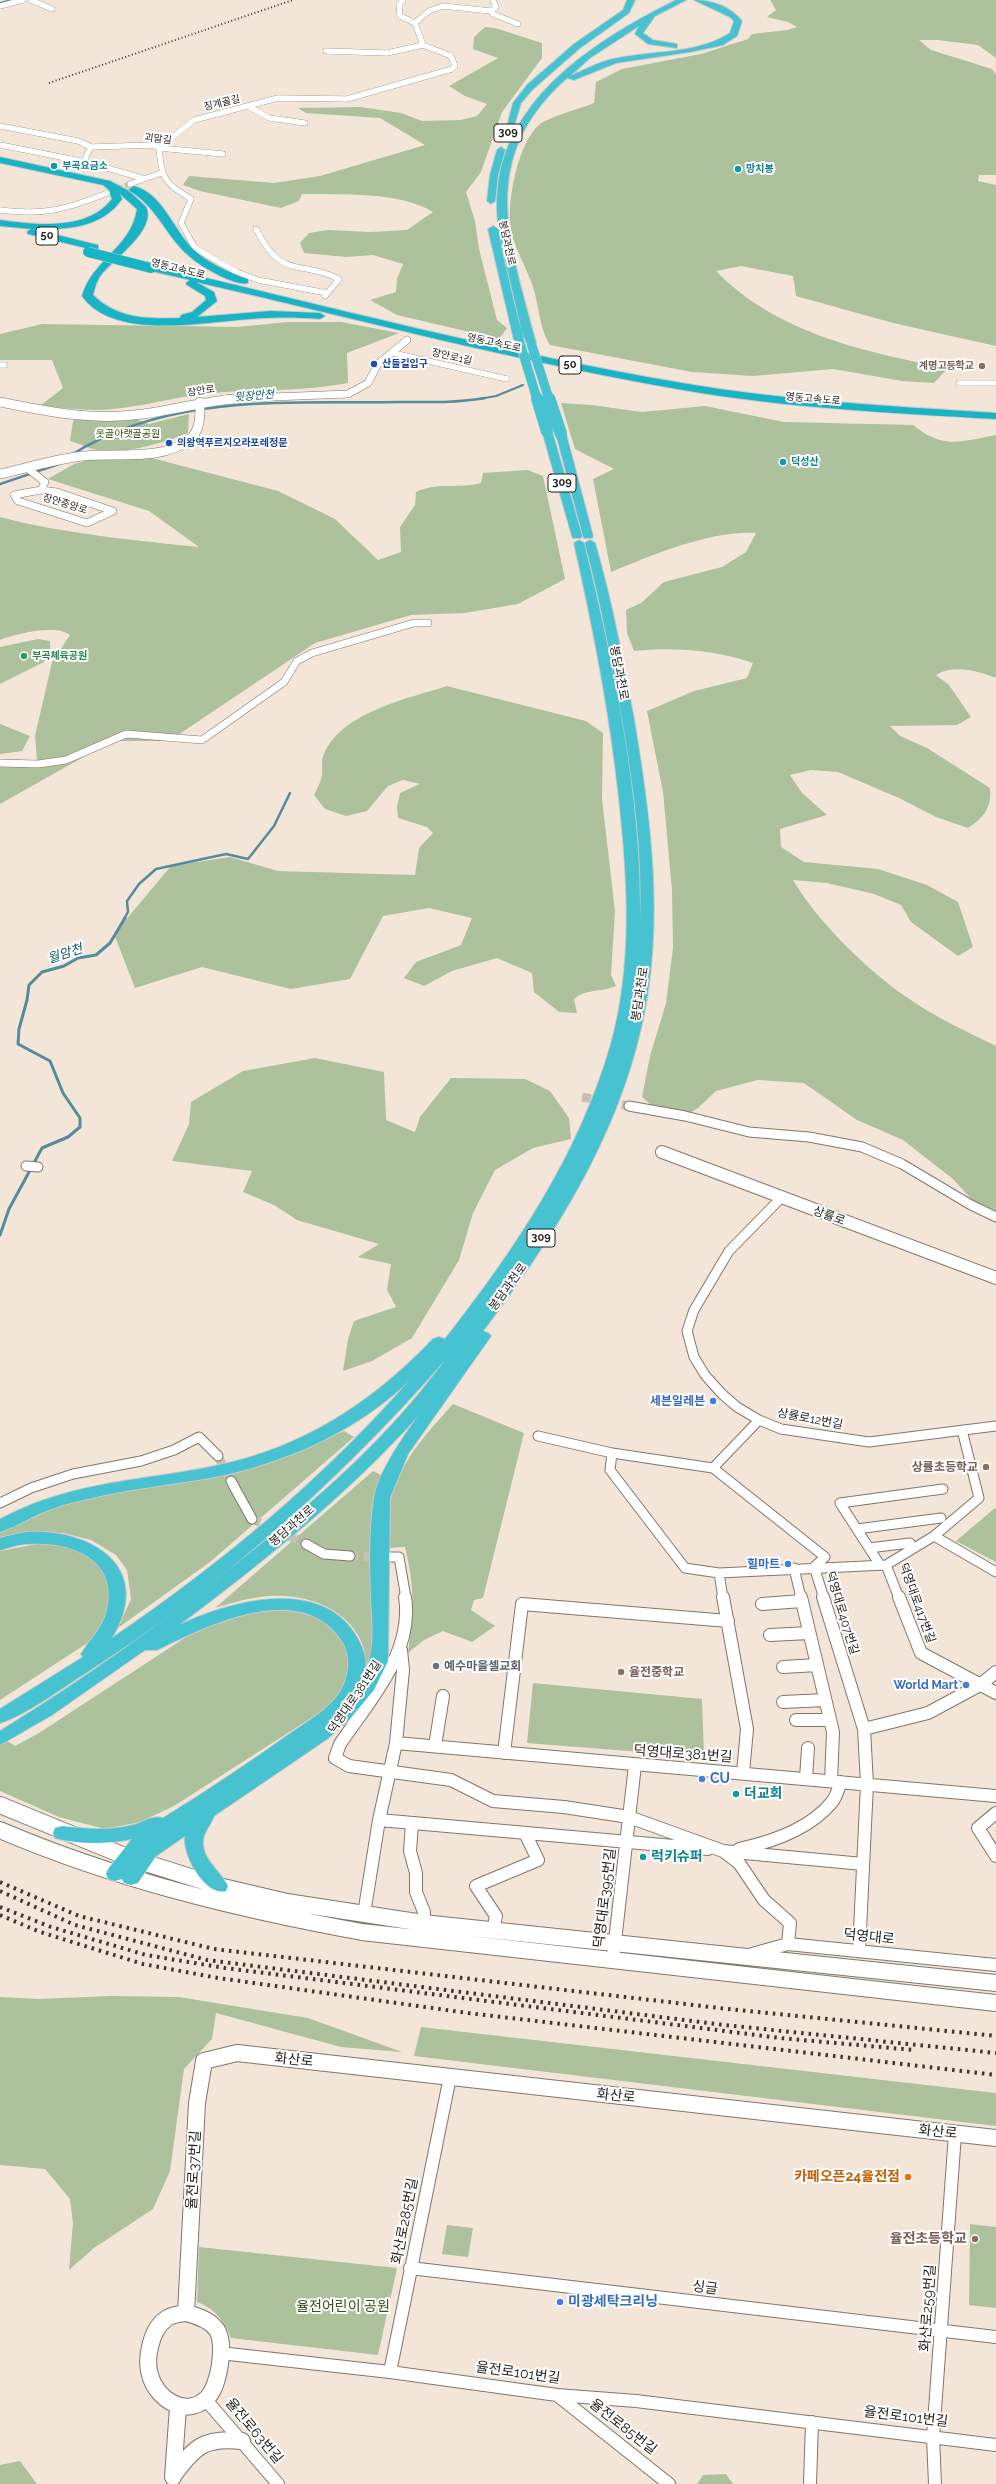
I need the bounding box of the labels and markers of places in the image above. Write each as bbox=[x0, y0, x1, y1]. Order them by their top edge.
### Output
place label: 부곡요금소 bbox=[62, 160, 108, 172]
marker: 부곡요금소 bbox=[49, 161, 59, 171]
place label: 망치봉 bbox=[746, 163, 774, 175]
marker: 망치봉 bbox=[733, 164, 743, 174]
place label: 산들길입구 bbox=[382, 358, 428, 370]
marker: 산들길입구 bbox=[369, 359, 379, 369]
place label: 계명고등학교 bbox=[919, 360, 974, 372]
marker: 계명고등학교 bbox=[977, 361, 987, 371]
place label: 의왕역푸르지오라포레정문 bbox=[177, 437, 287, 449]
marker: 의왕역푸르지오라포레정문 bbox=[164, 438, 174, 448]
place label: 덕성산 bbox=[791, 456, 819, 468]
marker: 덕성산 bbox=[778, 457, 788, 467]
place label: 부곡체육공원 bbox=[32, 650, 87, 662]
marker: 부곡체육공원 bbox=[19, 651, 29, 661]
place label: 세븐일레븐 bbox=[650, 1394, 705, 1408]
marker: 세븐일레븐 bbox=[708, 1396, 718, 1406]
place label: 상률초등학교 bbox=[912, 1460, 978, 1474]
marker: 상률초등학교 bbox=[981, 1462, 991, 1472]
place label: 힐마트 bbox=[747, 1557, 780, 1571]
marker: 힐마트 bbox=[783, 1559, 793, 1569]
place label: 예수마을셀교회 bbox=[444, 1659, 521, 1673]
marker: 예수마을셀교회 bbox=[431, 1661, 441, 1671]
place label: 율전중학교 bbox=[629, 1665, 684, 1679]
marker: 율전중학교 bbox=[616, 1667, 626, 1677]
place label: World Mart bbox=[893, 1678, 958, 1692]
marker: World Mart bbox=[961, 1680, 971, 1690]
place label: CU bbox=[710, 1771, 730, 1787]
marker: CU bbox=[697, 1774, 707, 1784]
place label: 더교회 bbox=[744, 1786, 783, 1802]
marker: 더교회 bbox=[731, 1789, 741, 1799]
place label: 럭키슈퍼 bbox=[651, 1849, 703, 1865]
marker: 럭키슈퍼 bbox=[638, 1852, 648, 1862]
place label: 카페오픈24율전점 bbox=[794, 2169, 900, 2185]
marker: 카페오픈24율전점 bbox=[903, 2172, 913, 2182]
place label: 율전초등학교 bbox=[890, 2231, 967, 2247]
marker: 율전초등학교 bbox=[970, 2234, 980, 2244]
place label: 미광세탁크리닝 bbox=[568, 2294, 658, 2310]
marker: 미광세탁크리닝 bbox=[555, 2297, 565, 2307]

